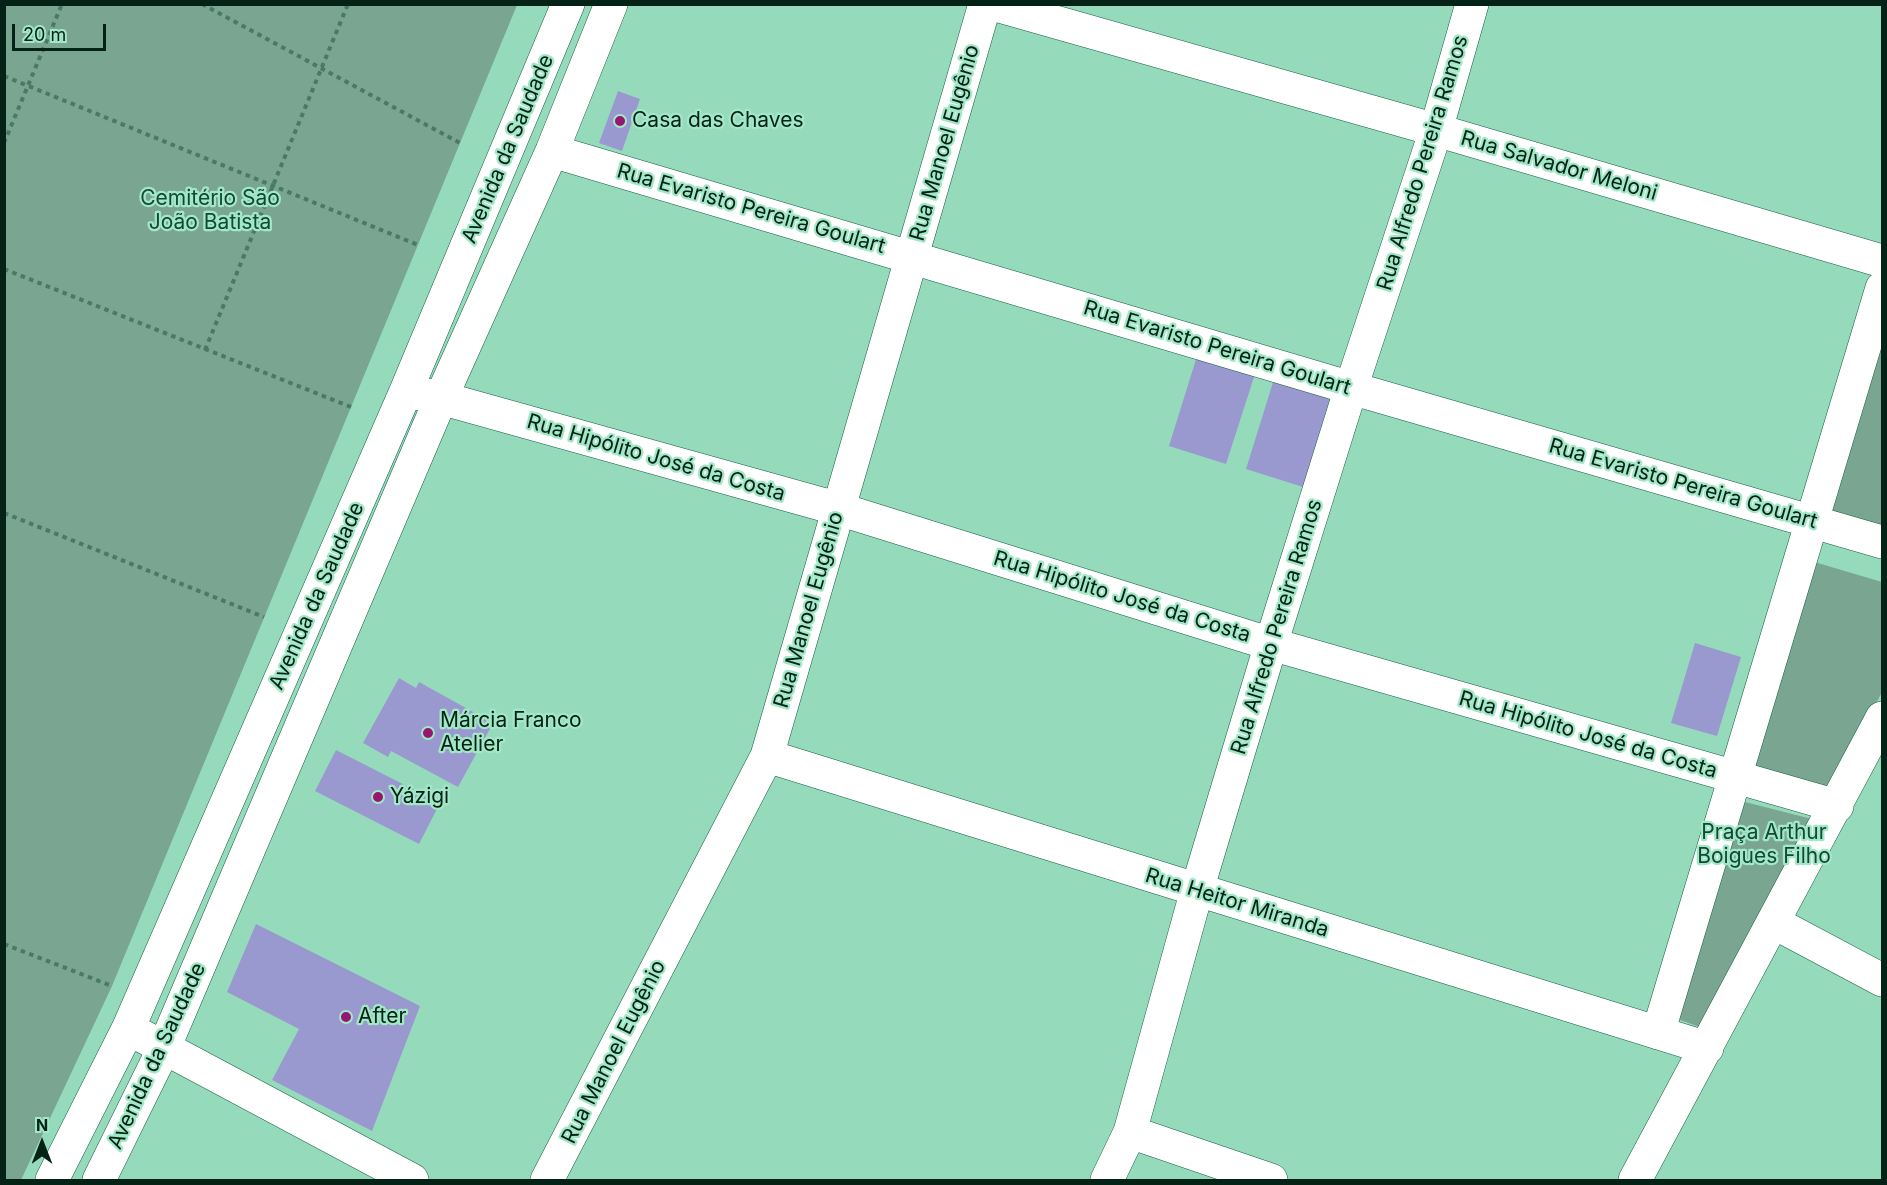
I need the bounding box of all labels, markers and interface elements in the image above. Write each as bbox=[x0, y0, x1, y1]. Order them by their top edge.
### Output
scale bar bbox=[15, 12, 110, 50]
text: 20 m bbox=[23, 24, 66, 45]
street label: Rua Alfredo Pereira Ramos bbox=[1372, 32, 1474, 294]
street label: Rua Manoel Eugênio bbox=[905, 42, 985, 244]
street label: Avenida da Saudade bbox=[457, 51, 559, 247]
place label: Casa das Chaves bbox=[632, 108, 804, 134]
marker: Casa das Chaves bbox=[613, 114, 627, 128]
street label: Rua Salvador Meloni bbox=[1458, 126, 1660, 206]
street label: Rua Evaristo Pereira Goulart bbox=[614, 159, 888, 259]
park label: Cemitério São João Batista bbox=[140, 186, 280, 236]
street label: Rua Evaristo Pereira Goulart bbox=[1080, 295, 1354, 401]
street label: Rua Hipólito José da Costa bbox=[524, 409, 788, 507]
street label: Rua Evaristo Pereira Goulart bbox=[1546, 434, 1820, 534]
street label: Rua Alfredo Pereira Ramos bbox=[1226, 496, 1328, 758]
street label: Avenida da Saudade bbox=[264, 498, 370, 694]
street label: Rua Manoel Eugênio bbox=[769, 509, 849, 711]
street label: Rua Hipólito José da Costa bbox=[991, 546, 1253, 648]
street label: Rua Hipólito José da Costa bbox=[1456, 686, 1720, 784]
place label: Márcia Franco Atelier bbox=[440, 708, 582, 758]
marker: Márcia Franco Atelier bbox=[421, 726, 435, 740]
place label: Yázigi bbox=[390, 784, 449, 810]
marker: Yázigi bbox=[371, 790, 385, 804]
park label: Praça Arthur Boigues Filho bbox=[1697, 820, 1831, 870]
street label: Rua Heitor Miranda bbox=[1142, 863, 1332, 943]
street label: Rua Manoel Eugênio bbox=[557, 956, 671, 1148]
street label: Avenida da Saudade bbox=[103, 959, 211, 1153]
place label: After bbox=[358, 1004, 406, 1030]
marker: After bbox=[339, 1010, 353, 1024]
north arrow bbox=[12, 1113, 72, 1173]
text: N bbox=[36, 1115, 48, 1135]

